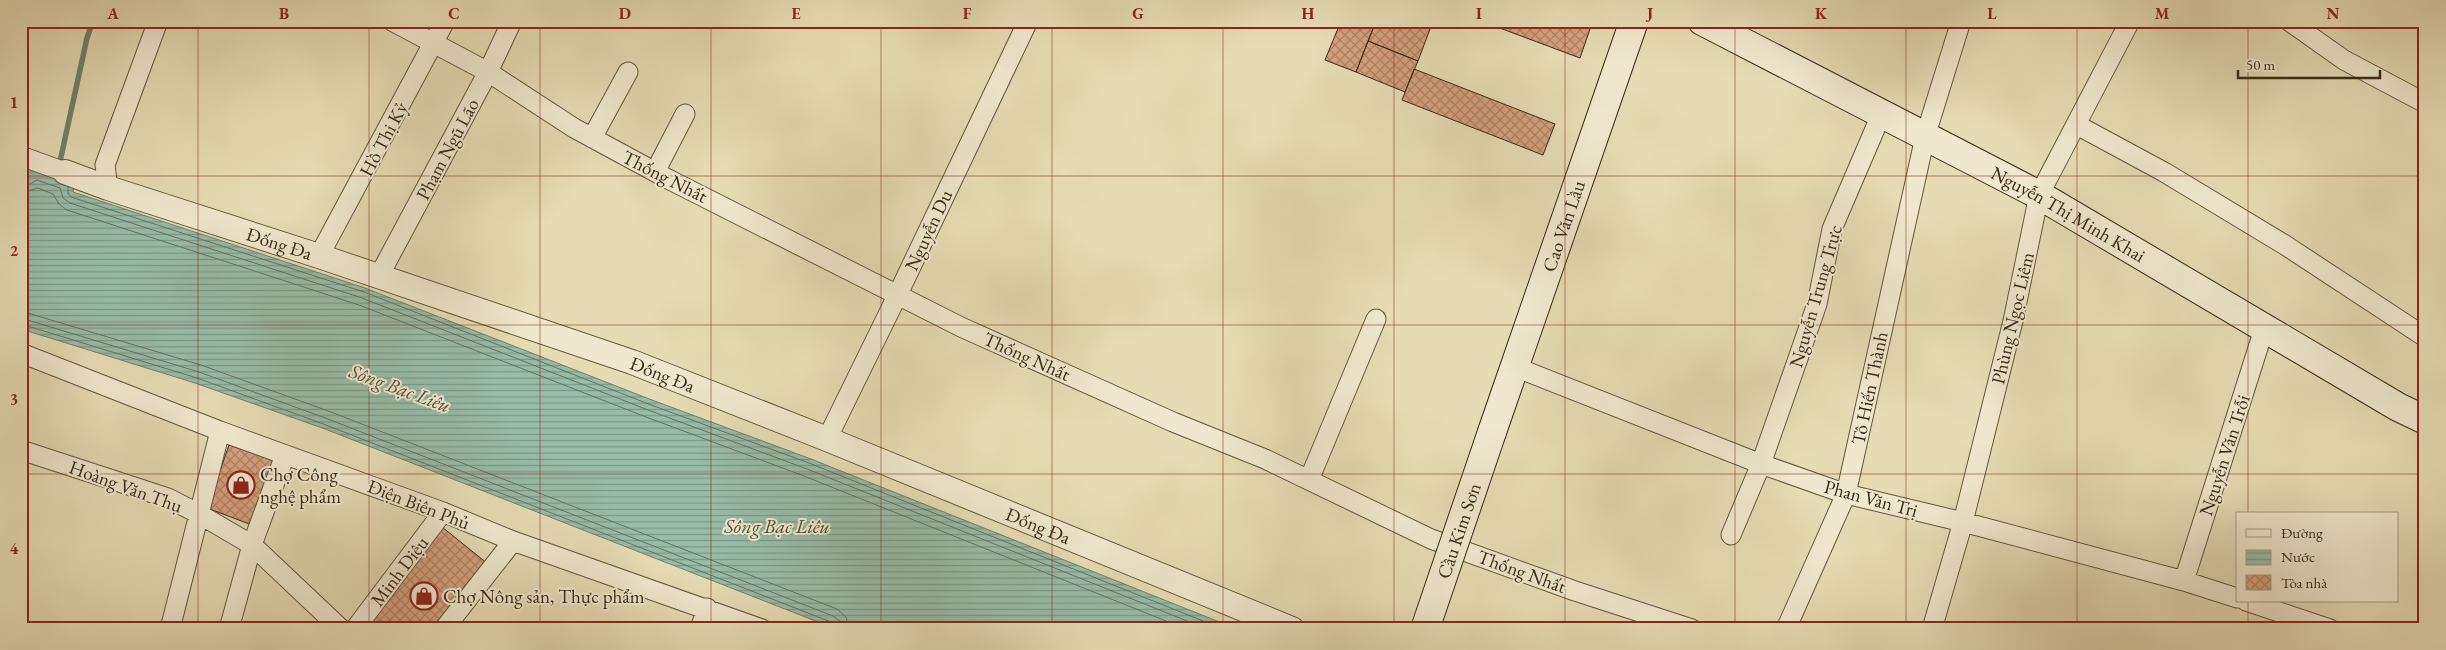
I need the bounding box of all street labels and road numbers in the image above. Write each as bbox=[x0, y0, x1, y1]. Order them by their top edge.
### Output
street label: Phạm Ngũ Lão bbox=[410, 94, 485, 204]
street label: Hồ Thị Kỷ bbox=[353, 97, 414, 181]
street label: Thống Nhất bbox=[618, 144, 712, 209]
street label: Nguyễn Thị Minh Khai bbox=[1987, 160, 2150, 268]
street label: Cao Văn Lầu bbox=[1536, 177, 1591, 275]
street label: Nguyễn Du bbox=[899, 186, 958, 275]
street label: Đống Đa bbox=[243, 221, 316, 266]
street label: Nguyễn Trung Trực bbox=[1783, 222, 1848, 370]
street label: Phùng Ngọc Liêm bbox=[1985, 250, 2040, 386]
street label: Thống Nhất bbox=[980, 326, 1074, 387]
street label: Tô Hiến Thành bbox=[1845, 329, 1894, 447]
street label: Đống Đa bbox=[626, 351, 699, 399]
street label: Nguyễn Văn Trỗi bbox=[2193, 391, 2256, 519]
street label: Hoàng Văn Thụ bbox=[66, 454, 186, 519]
street label: Điện Biên Phủ bbox=[364, 474, 474, 535]
street label: Phan Văn Trị bbox=[1821, 474, 1921, 523]
street label: Cầu Kim Sơn bbox=[1431, 480, 1487, 582]
street label: Đống Đa bbox=[1002, 501, 1075, 550]
street label: Minh Diệu bbox=[365, 531, 434, 611]
street label: Thống Nhất bbox=[1474, 544, 1570, 599]

